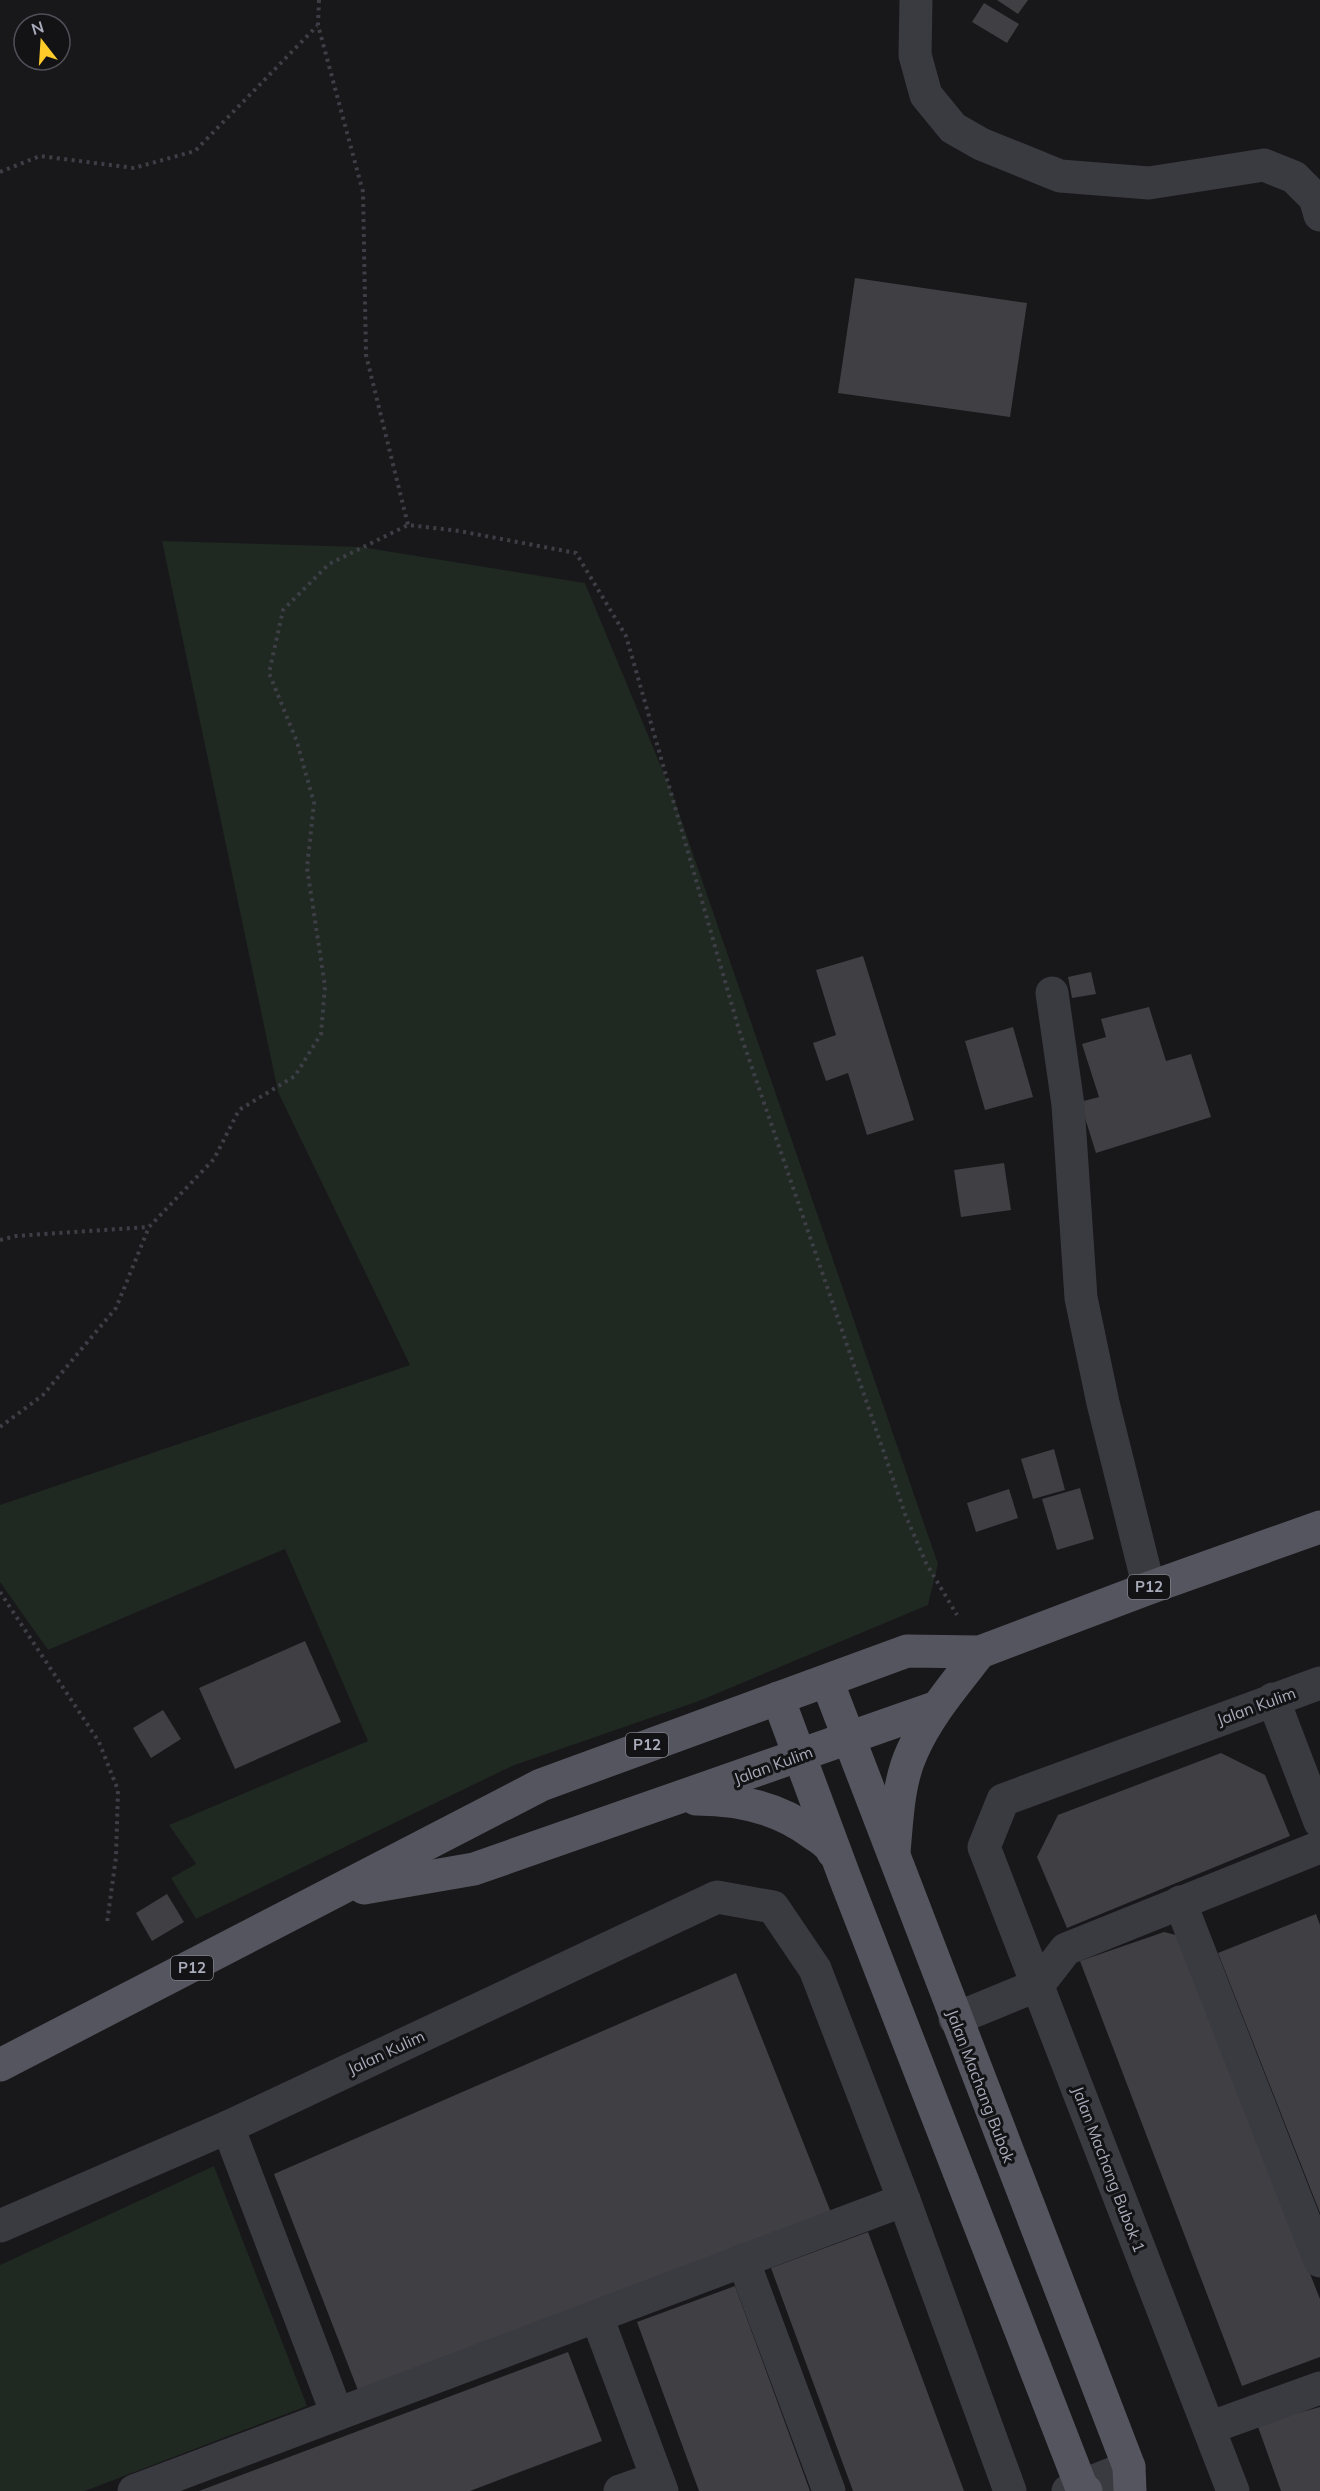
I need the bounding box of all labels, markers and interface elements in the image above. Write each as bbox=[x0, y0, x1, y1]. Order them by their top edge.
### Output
north arrow bbox=[12, 12, 72, 72]
text: N bbox=[29, 16, 46, 39]
road number: P12 bbox=[1128, 1575, 1170, 1599]
street label: Jalan Kulim bbox=[1214, 1682, 1298, 1730]
road number: P12 bbox=[626, 1733, 668, 1757]
street label: Jalan Kulim bbox=[731, 1741, 815, 1789]
road number: P12 bbox=[171, 1956, 213, 1980]
street label: Jalan Machang Bubok bbox=[943, 2007, 1020, 2166]
street label: Jalan Kulim bbox=[344, 2025, 428, 2079]
street label: Jalan Machang Bubok 1 bbox=[1068, 2083, 1150, 2255]

